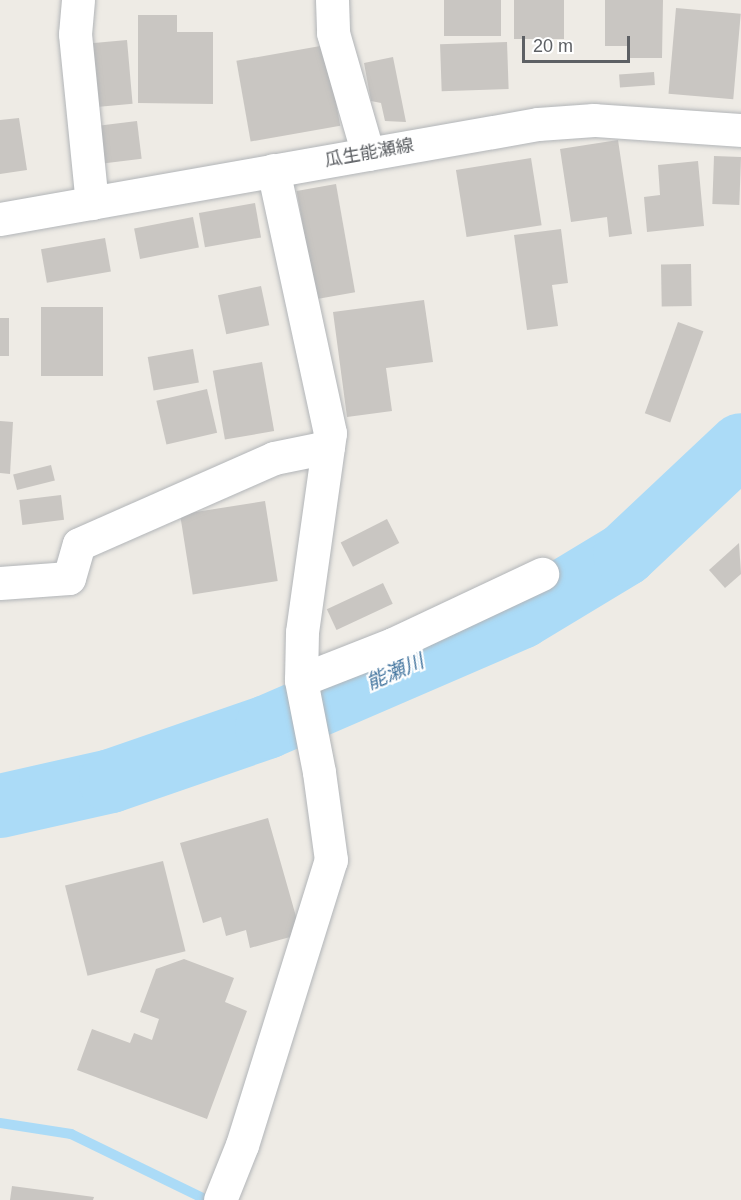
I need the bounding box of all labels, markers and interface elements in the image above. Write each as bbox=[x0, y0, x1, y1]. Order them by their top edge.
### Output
scale bar bbox=[525, 24, 633, 62]
text: 20 m bbox=[533, 36, 573, 56]
street label: 瓜生能瀬線 bbox=[323, 135, 415, 171]
water label: 能瀬川 bbox=[363, 649, 427, 695]

